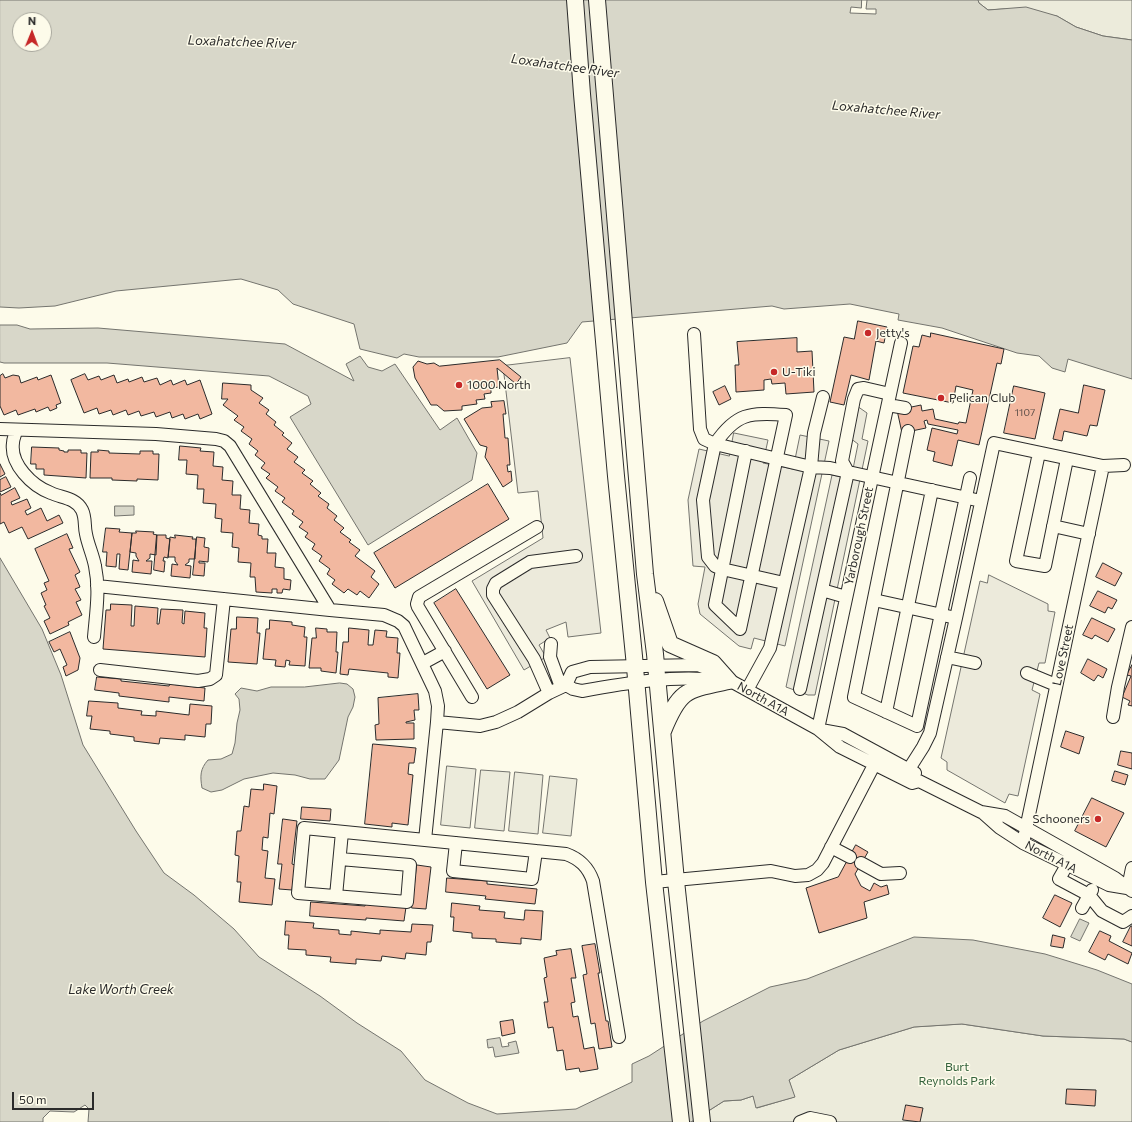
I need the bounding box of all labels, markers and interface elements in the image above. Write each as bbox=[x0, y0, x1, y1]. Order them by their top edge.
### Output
north arrow bbox=[12, 12, 52, 52]
text: N bbox=[28, 14, 36, 27]
water label: Loxahatchee River bbox=[187, 32, 297, 52]
water label: Loxahatchee River bbox=[510, 51, 620, 81]
water label: Loxahatchee River bbox=[831, 97, 941, 123]
place label: Jetty's bbox=[876, 326, 910, 340]
marker: Jetty's bbox=[863, 328, 873, 338]
place label: U-Tiki bbox=[782, 365, 816, 379]
marker: U-Tiki bbox=[769, 367, 779, 377]
place label: 1000 North bbox=[467, 378, 531, 392]
marker: 1000 North bbox=[454, 380, 464, 390]
place label: Pelican Club bbox=[949, 391, 1015, 405]
marker: Pelican Club bbox=[936, 393, 946, 403]
house number: 1107 bbox=[1015, 407, 1035, 419]
street label: Yarborough Street bbox=[842, 486, 876, 586]
street label: Love Street bbox=[1049, 623, 1077, 687]
street label: North A1A bbox=[735, 679, 791, 719]
place label: Schooners bbox=[1033, 812, 1090, 826]
marker: Schooners bbox=[1093, 814, 1103, 824]
street label: North A1A bbox=[1022, 838, 1080, 876]
water label: Lake Worth Creek bbox=[68, 982, 174, 998]
park label: Burt Reynolds Park bbox=[919, 1060, 995, 1088]
scale bar bbox=[14, 1084, 96, 1110]
text: 50 m bbox=[19, 1092, 47, 1106]

